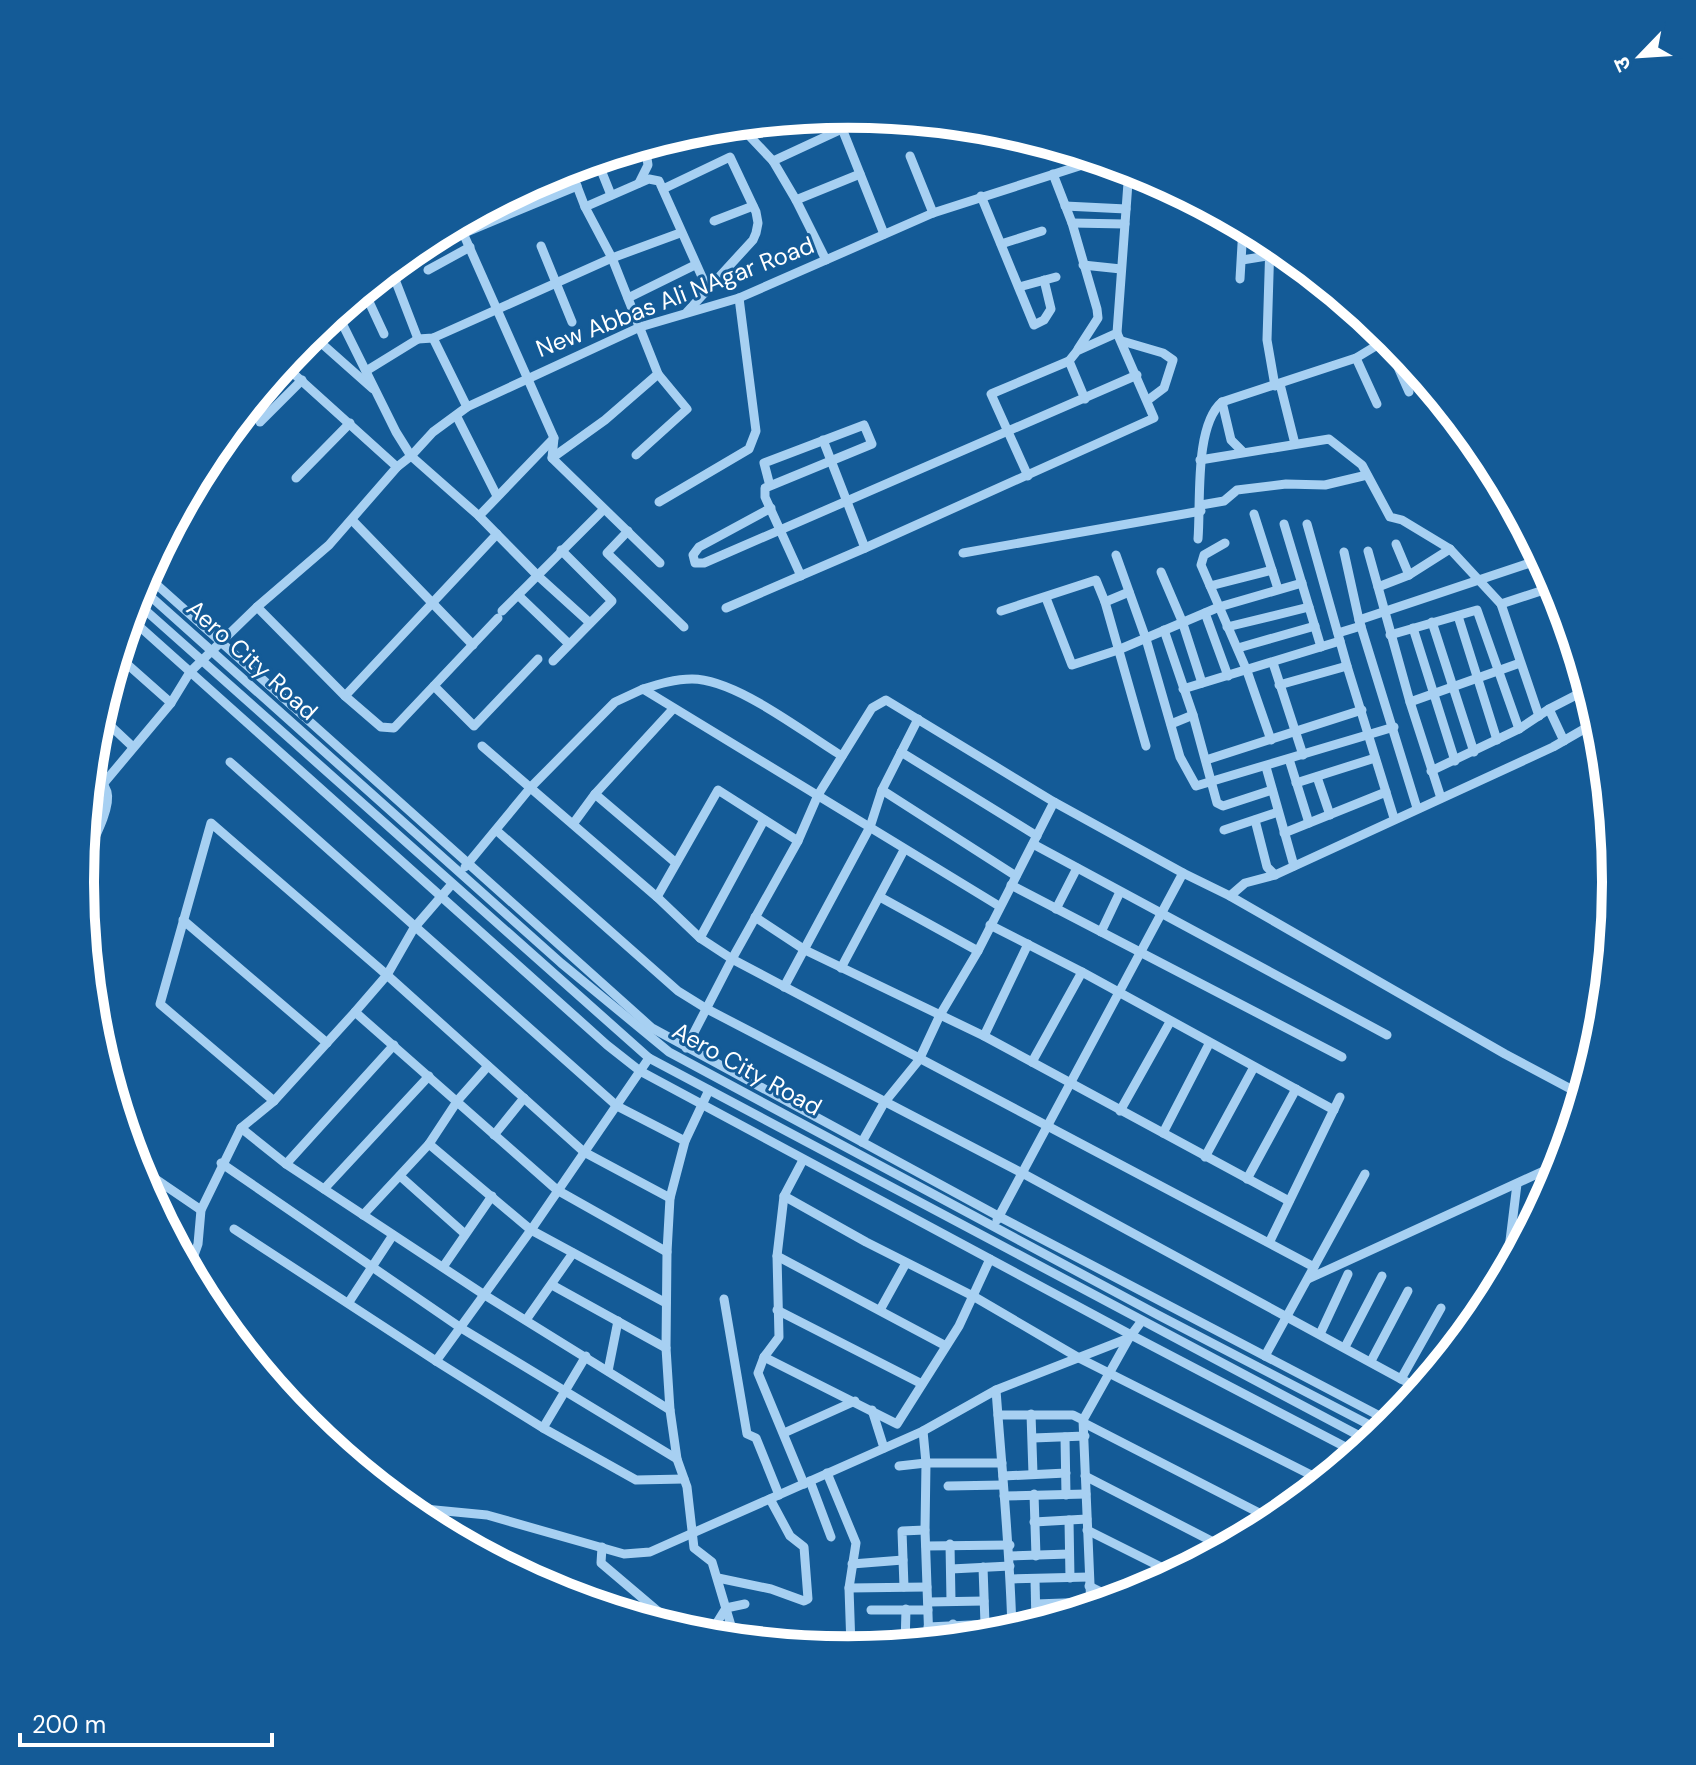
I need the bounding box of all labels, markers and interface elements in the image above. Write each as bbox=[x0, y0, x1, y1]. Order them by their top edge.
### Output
north arrow bbox=[1600, 16, 1680, 96]
text: उ bbox=[1606, 51, 1638, 76]
street label: New Abbas Ali NAgar Road bbox=[531, 229, 818, 364]
street label: Aero City Road bbox=[180, 593, 324, 727]
street label: Aero City Road bbox=[667, 1015, 827, 1122]
scale bar bbox=[20, 1697, 272, 1747]
text: 200 m bbox=[32, 1709, 106, 1740]

